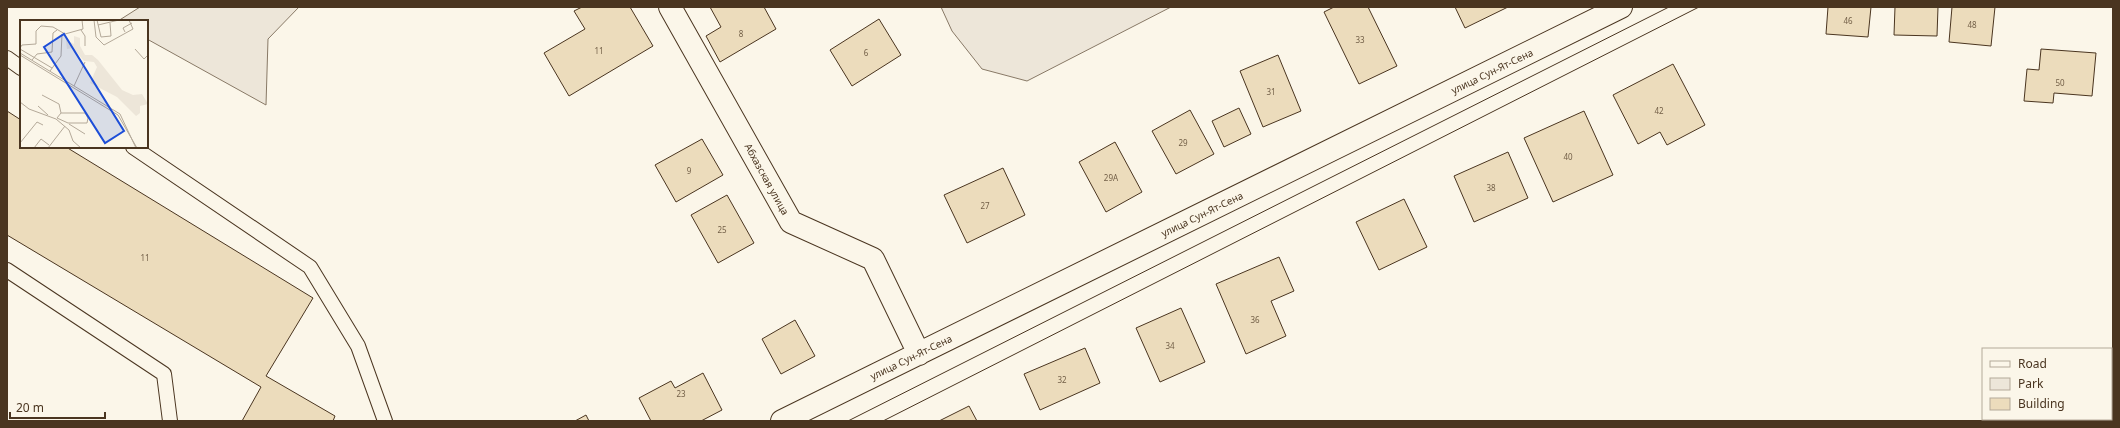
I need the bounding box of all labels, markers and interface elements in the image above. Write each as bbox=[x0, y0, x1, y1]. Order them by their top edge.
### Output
house number: 46 bbox=[1843, 15, 1853, 26]
house number: 48 bbox=[1967, 19, 1977, 30]
inset map bbox=[20, 20, 148, 148]
house number: 8 bbox=[739, 28, 744, 39]
house number: 33 bbox=[1355, 34, 1365, 45]
house number: 11 bbox=[594, 45, 604, 56]
street label: улица Сун-Ят-Сена bbox=[1449, 45, 1535, 97]
house number: 6 bbox=[864, 47, 869, 58]
house number: 50 bbox=[2055, 77, 2065, 88]
house number: 31 bbox=[1266, 86, 1276, 97]
house number: 42 bbox=[1654, 105, 1664, 116]
house number: 29 bbox=[1178, 137, 1188, 148]
street label: Абхазская улица bbox=[742, 141, 792, 217]
house number: 40 bbox=[1563, 151, 1573, 162]
house number: 9 bbox=[687, 165, 692, 176]
house number: 29А bbox=[1104, 172, 1119, 183]
house number: 38 bbox=[1486, 182, 1496, 193]
street label: улица Сун-Ят-Сена bbox=[1159, 188, 1245, 240]
house number: 27 bbox=[980, 200, 990, 211]
house number: 25 bbox=[717, 224, 727, 235]
house number: 11 bbox=[140, 252, 150, 263]
house number: 36 bbox=[1250, 314, 1260, 325]
street label: улица Сун-Ят-Сена bbox=[868, 331, 954, 383]
house number: 34 bbox=[1165, 340, 1175, 351]
legend bbox=[1982, 348, 2112, 420]
text: Road bbox=[2018, 355, 2047, 372]
house number: 32 bbox=[1057, 374, 1067, 385]
text: Park bbox=[2018, 375, 2044, 392]
house number: 23 bbox=[676, 388, 686, 399]
scale bar bbox=[10, 394, 105, 420]
text: Building bbox=[2018, 395, 2065, 412]
text: 20 m bbox=[16, 399, 44, 416]

